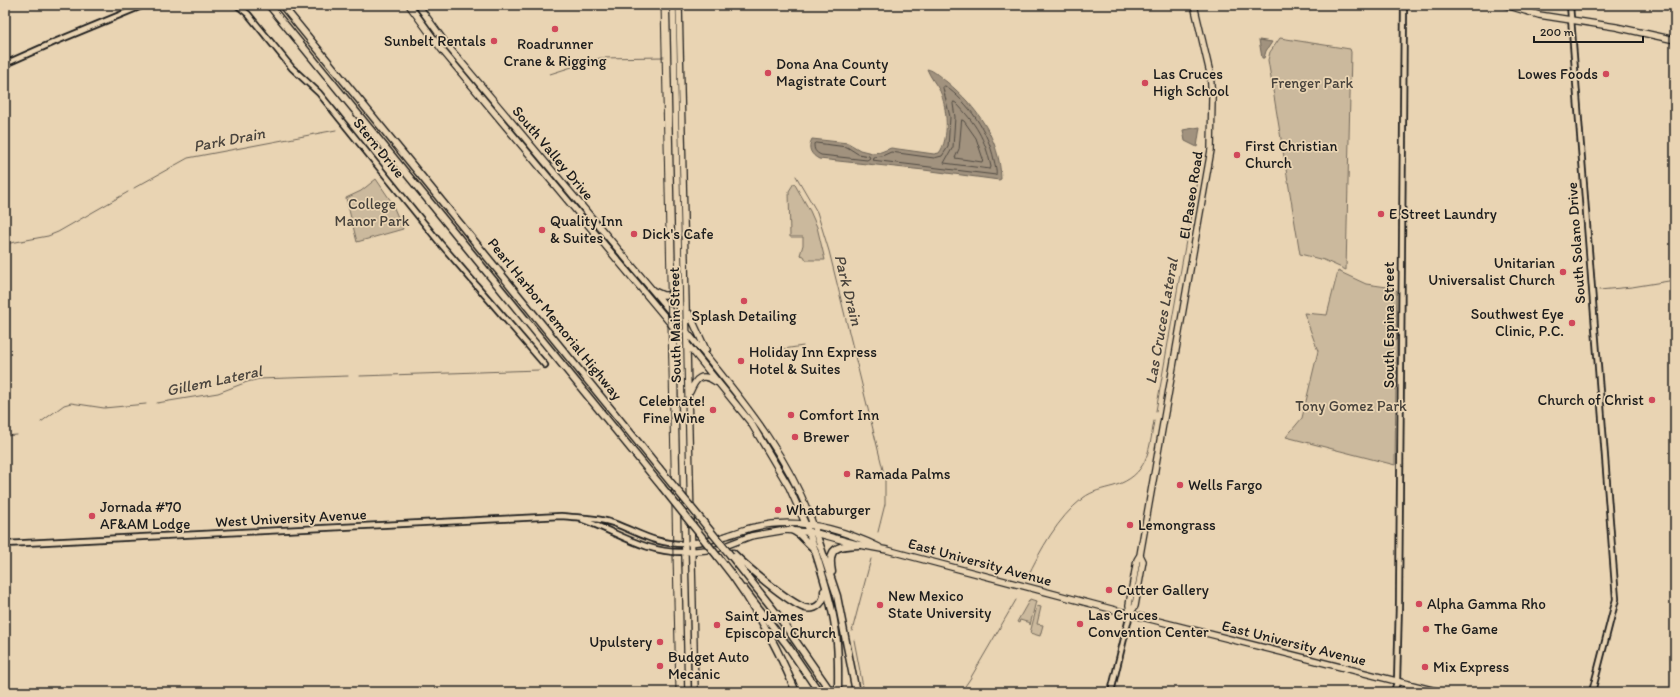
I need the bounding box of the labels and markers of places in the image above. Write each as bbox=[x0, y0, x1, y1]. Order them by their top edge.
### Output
marker: Roadrunner Crane & Rigging bbox=[550, 24, 560, 34]
place label: Sunbelt Rentals bbox=[384, 32, 486, 50]
place label: Roadrunner Crane & Rigging bbox=[503, 35, 607, 70]
marker: Sunbelt Rentals bbox=[489, 36, 499, 46]
place label: Dona Ana County Magistrate Court bbox=[776, 55, 888, 90]
place label: Las Cruces High School bbox=[1153, 65, 1230, 100]
place label: Lowes Foods bbox=[1517, 65, 1598, 83]
marker: Dona Ana County Magistrate Court bbox=[763, 68, 773, 78]
marker: Lowes Foods bbox=[1601, 69, 1611, 79]
marker: Las Cruces High School bbox=[1140, 78, 1150, 88]
place label: First Christian Church bbox=[1245, 137, 1337, 172]
marker: First Christian Church bbox=[1232, 150, 1242, 160]
place label: E Street Laundry bbox=[1389, 205, 1497, 223]
marker: E Street Laundry bbox=[1376, 209, 1386, 219]
place label: Quality Inn & Suites bbox=[550, 212, 623, 247]
marker: Quality Inn & Suites bbox=[537, 225, 547, 235]
place label: Dick's Cafe bbox=[642, 225, 714, 243]
marker: Dick's Cafe bbox=[629, 229, 639, 239]
place label: Unitarian Universalist Church bbox=[1428, 254, 1556, 289]
marker: Unitarian Universalist Church bbox=[1558, 267, 1568, 277]
marker: Splash Detailing bbox=[739, 296, 749, 306]
place label: Southwest Eye Clinic, P.C. bbox=[1471, 305, 1564, 340]
place label: Splash Detailing bbox=[691, 307, 797, 325]
marker: Southwest Eye Clinic, P.C. bbox=[1567, 318, 1577, 328]
place label: Holiday Inn Express Hotel & Suites bbox=[749, 343, 877, 378]
marker: Holiday Inn Express Hotel & Suites bbox=[736, 356, 746, 366]
place label: Church of Christ bbox=[1537, 391, 1644, 409]
place label: Celebrate! Fine Wine bbox=[639, 392, 705, 427]
marker: Church of Christ bbox=[1647, 395, 1657, 405]
marker: Celebrate! Fine Wine bbox=[708, 405, 718, 415]
place label: Comfort Inn bbox=[799, 406, 880, 424]
marker: Comfort Inn bbox=[786, 410, 796, 420]
place label: Brewer bbox=[803, 428, 849, 446]
marker: Brewer bbox=[790, 432, 800, 442]
place label: Ramada Palms bbox=[855, 465, 951, 483]
marker: Ramada Palms bbox=[842, 469, 852, 479]
place label: Wells Fargo bbox=[1188, 476, 1262, 494]
marker: Wells Fargo bbox=[1175, 480, 1185, 490]
place label: Jornada #70 AF&AM Lodge bbox=[100, 498, 190, 533]
place label: Whataburger bbox=[786, 501, 871, 519]
marker: Whataburger bbox=[773, 505, 783, 515]
marker: Jornada #70 AF&AM Lodge bbox=[87, 511, 97, 521]
place label: Lemongrass bbox=[1138, 516, 1216, 534]
marker: Lemongrass bbox=[1125, 520, 1135, 530]
place label: Cutter Gallery bbox=[1117, 581, 1209, 599]
marker: Cutter Gallery bbox=[1104, 585, 1114, 595]
place label: New Mexico State University bbox=[888, 587, 991, 622]
place label: Alpha Gamma Rho bbox=[1427, 595, 1546, 613]
marker: Alpha Gamma Rho bbox=[1414, 599, 1424, 609]
marker: New Mexico State University bbox=[875, 600, 885, 610]
place label: Las Cruces Convention Center bbox=[1088, 606, 1209, 641]
place label: Saint James Episcopal Church bbox=[725, 607, 836, 642]
marker: Las Cruces Convention Center bbox=[1075, 619, 1085, 629]
marker: Saint James Episcopal Church bbox=[712, 620, 722, 630]
place label: The Game bbox=[1434, 620, 1498, 638]
marker: The Game bbox=[1421, 624, 1431, 634]
place label: Upulstery bbox=[589, 633, 652, 651]
marker: Upulstery bbox=[655, 637, 665, 647]
place label: Budget Auto Mecanic bbox=[668, 648, 749, 683]
place label: Mix Express bbox=[1433, 658, 1510, 676]
marker: Budget Auto Mecanic bbox=[655, 661, 665, 671]
marker: Mix Express bbox=[1420, 662, 1430, 672]

